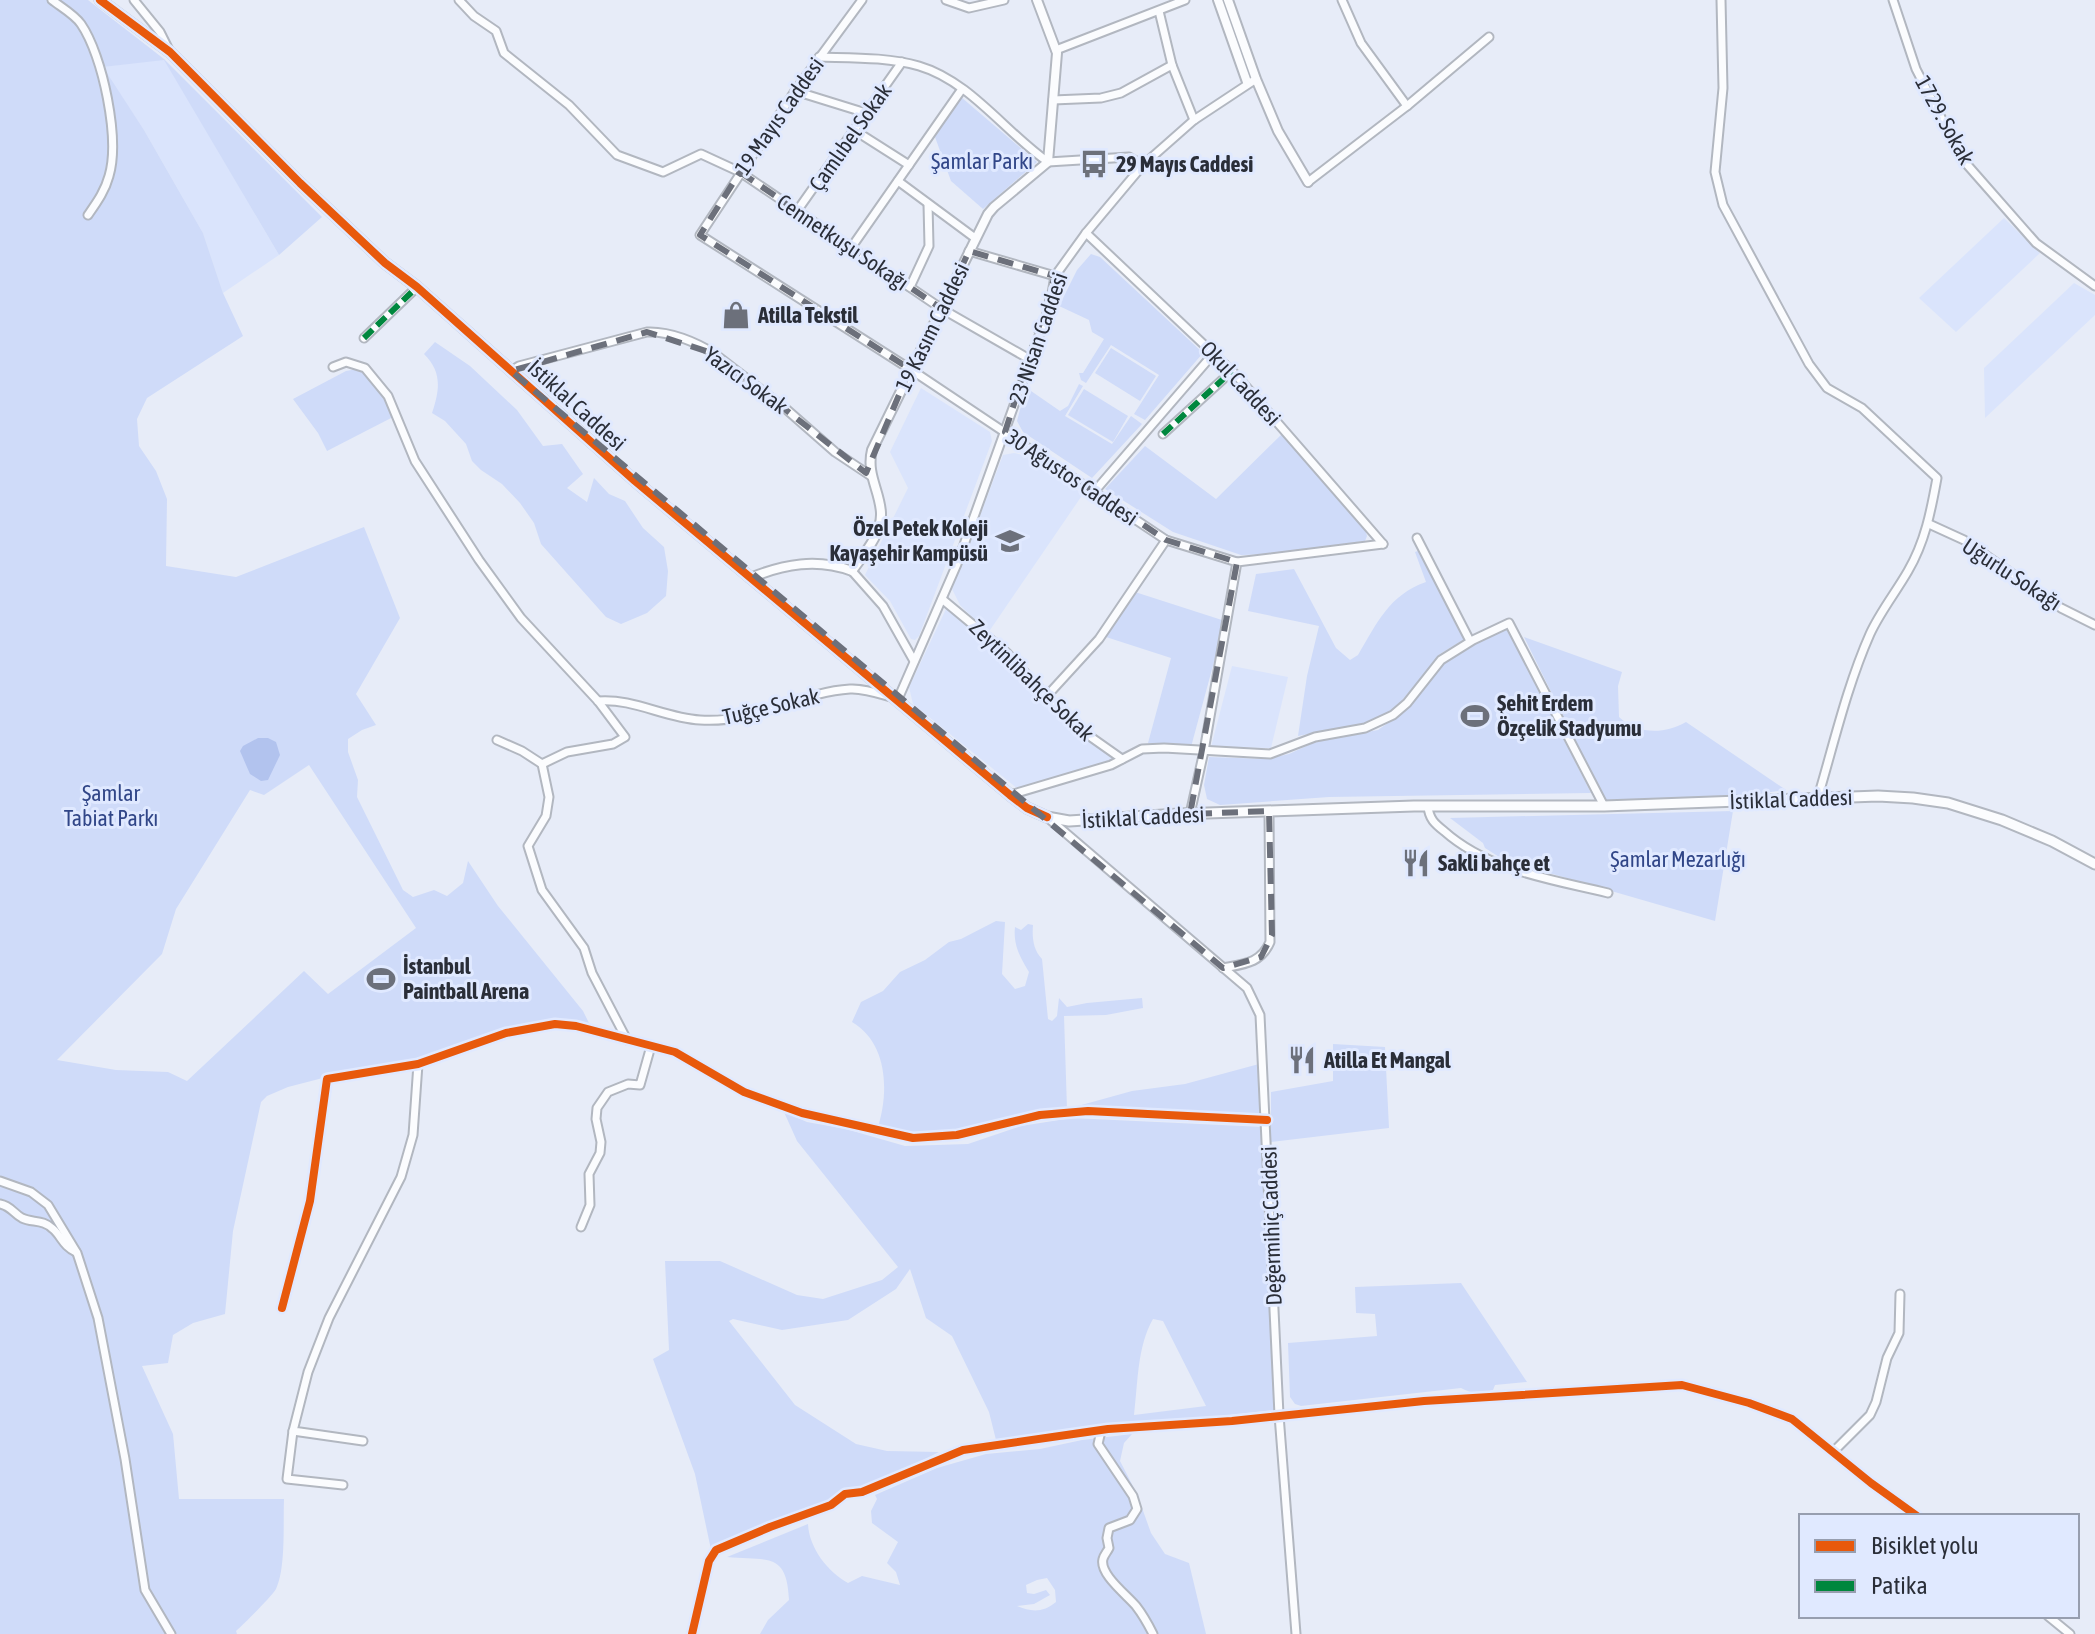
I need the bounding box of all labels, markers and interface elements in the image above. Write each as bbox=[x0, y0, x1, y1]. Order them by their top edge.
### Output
street label: 19 Mayıs Caddesi bbox=[729, 52, 829, 180]
street label: 1729. Sokak bbox=[1910, 71, 1980, 169]
street label: Çamlıbel Sokak bbox=[803, 78, 897, 196]
park label: Şamlar Parkı bbox=[931, 148, 1033, 174]
bus stop icon: 29 Mayıs Caddesi bbox=[1079, 149, 1109, 179]
place label: 29 Mayıs Caddesi bbox=[1116, 151, 1253, 177]
street label: Cennetkuşu Sokağı bbox=[772, 188, 914, 296]
street label: 19 Kasım Caddesi bbox=[890, 258, 974, 396]
street label: 23 Nisan Caddesi bbox=[1003, 269, 1073, 407]
shop icon: Atilla Tekstil bbox=[721, 300, 751, 330]
place label: Atilla Tekstil bbox=[757, 302, 859, 328]
street label: Okul Caddesi bbox=[1195, 335, 1287, 431]
street label: Yazıcı Sokak bbox=[699, 341, 793, 419]
street label: İstiklal Caddesi bbox=[523, 354, 631, 456]
street label: 30 Ağustos Caddesi bbox=[1001, 423, 1143, 531]
place label: Özel Petek Koleji Kayaşehir Kampüsü bbox=[830, 515, 988, 566]
school or university icon: Özel Petek Koleji Kayaşehir Kampüsü bbox=[995, 526, 1025, 556]
street label: Uğurlu Sokağı bbox=[1958, 532, 2066, 616]
street label: Zeytinlibahçe Sokak bbox=[964, 614, 1100, 746]
street label: Tuğçe Sokak bbox=[720, 682, 822, 730]
place label: Şehit Erdem Özçelik Stadyumu bbox=[1497, 690, 1642, 741]
sports icon: Şehit Erdem Özçelik Stadyumu bbox=[1460, 701, 1490, 731]
park label: Şamlar Tabiat Parkı bbox=[64, 780, 158, 831]
street label: İstiklal Caddesi bbox=[1729, 784, 1853, 814]
street label: İstiklal Caddesi bbox=[1081, 801, 1205, 833]
park label: Şamlar Mezarlığı bbox=[1610, 846, 1746, 872]
restaurant icon: Sakli bahçe et bbox=[1401, 848, 1431, 878]
place label: Sakli bahçe et bbox=[1438, 850, 1551, 876]
place label: İstanbul Paintball Arena bbox=[403, 953, 529, 1004]
sports icon: İstanbul Paintball Arena bbox=[366, 964, 396, 994]
restaurant icon: Atilla Et Mangal bbox=[1287, 1045, 1317, 1075]
place label: Atilla Et Mangal bbox=[1323, 1047, 1452, 1073]
street label: Değermihiç Caddesi bbox=[1255, 1146, 1287, 1306]
legend bbox=[1799, 1514, 2079, 1618]
text: Bisiklet yolu bbox=[1871, 1532, 1979, 1559]
text: Patika bbox=[1871, 1572, 1928, 1599]

